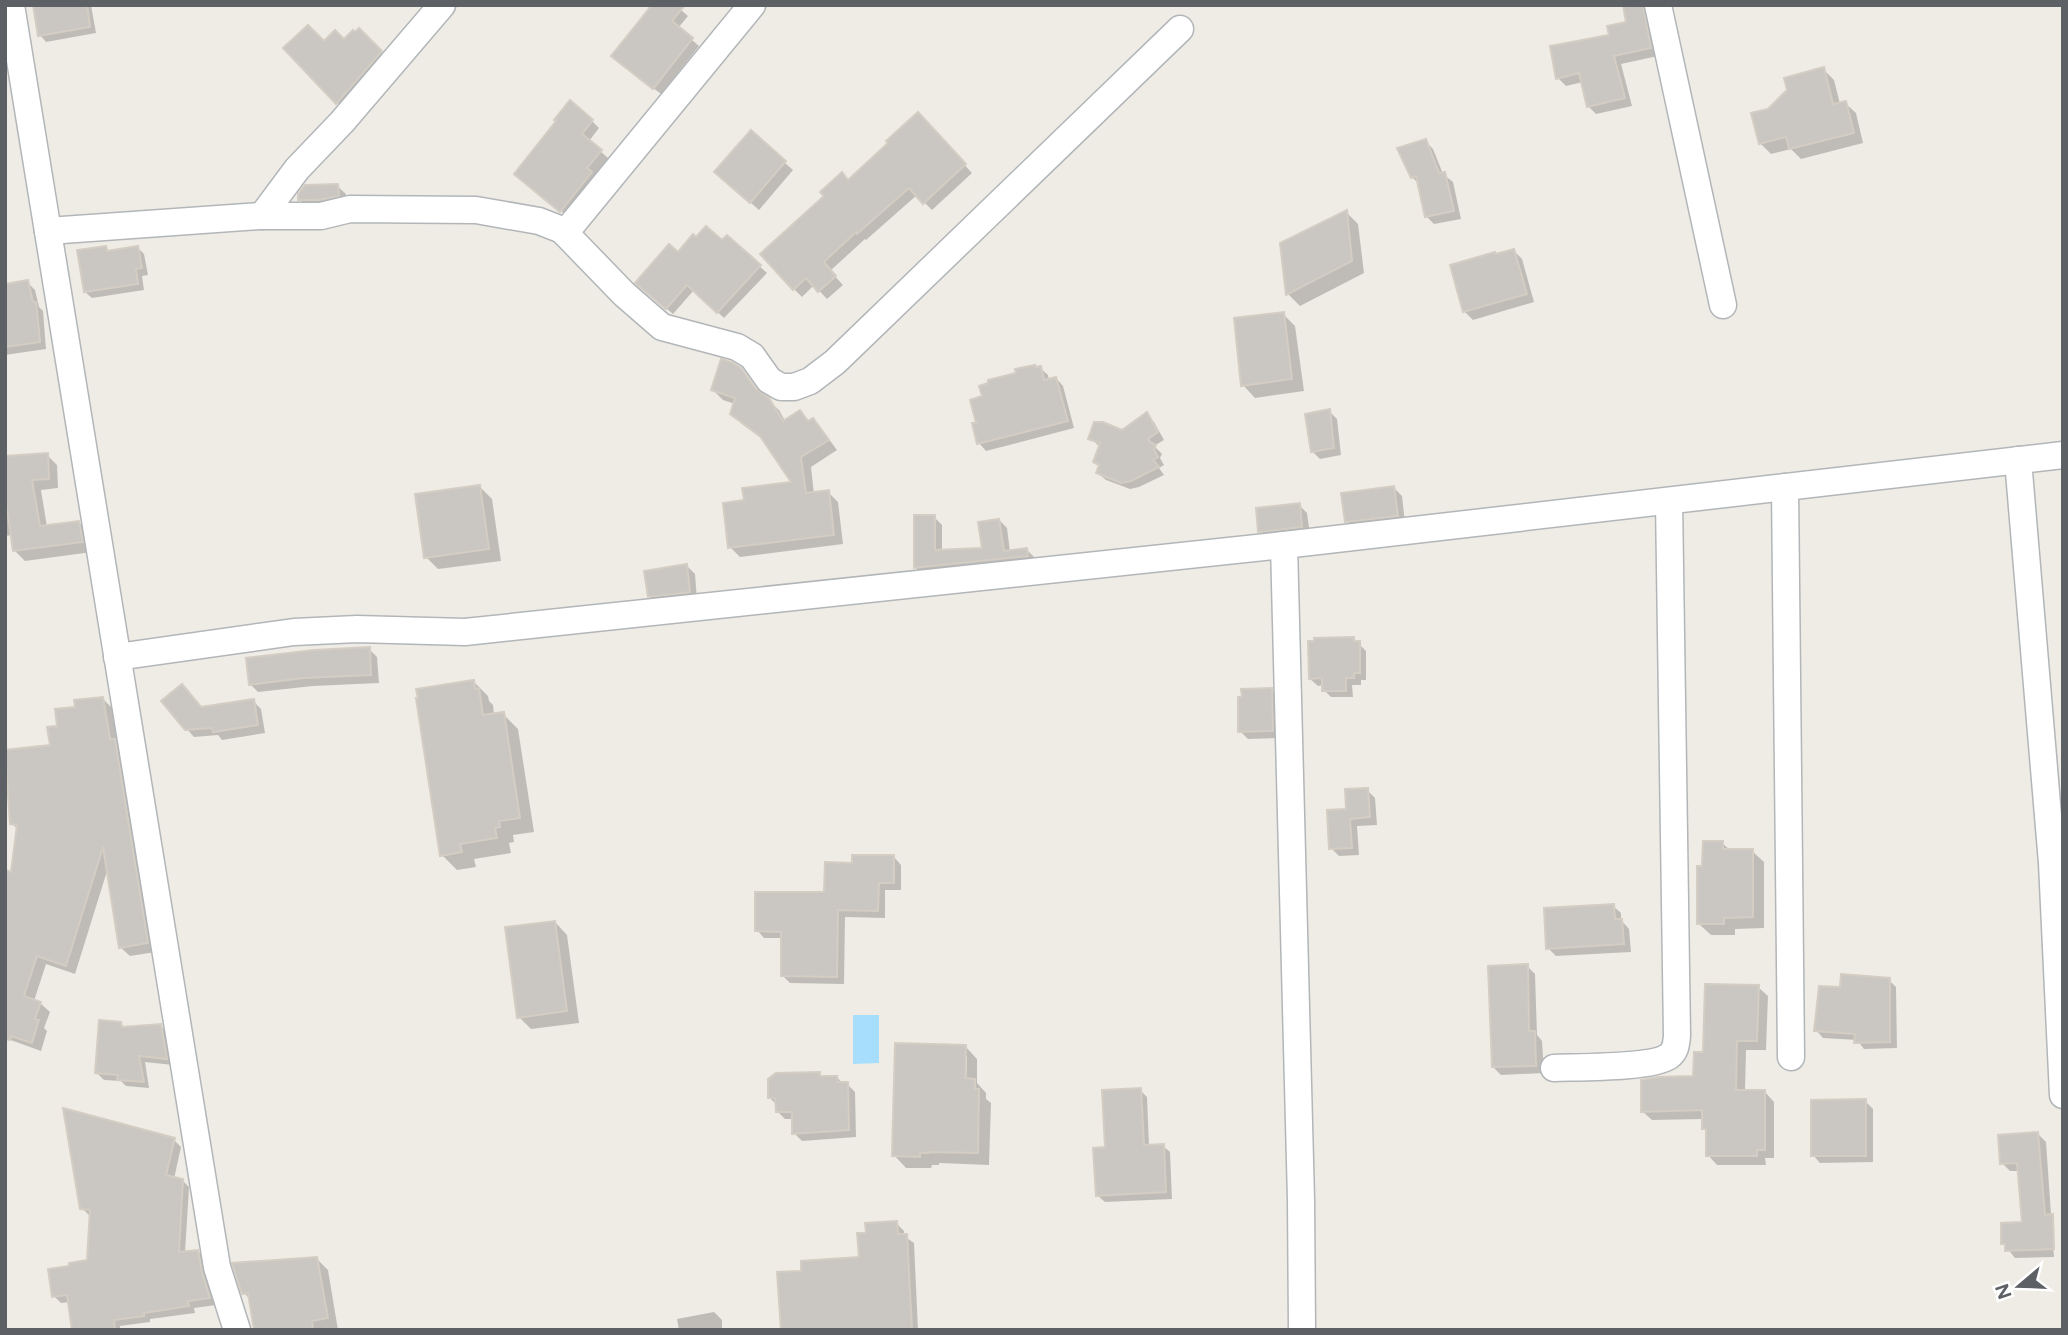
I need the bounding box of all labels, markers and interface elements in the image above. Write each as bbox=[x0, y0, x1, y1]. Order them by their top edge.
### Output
north arrow bbox=[1984, 1251, 2054, 1321]
text: N bbox=[1990, 1281, 2017, 1302]

